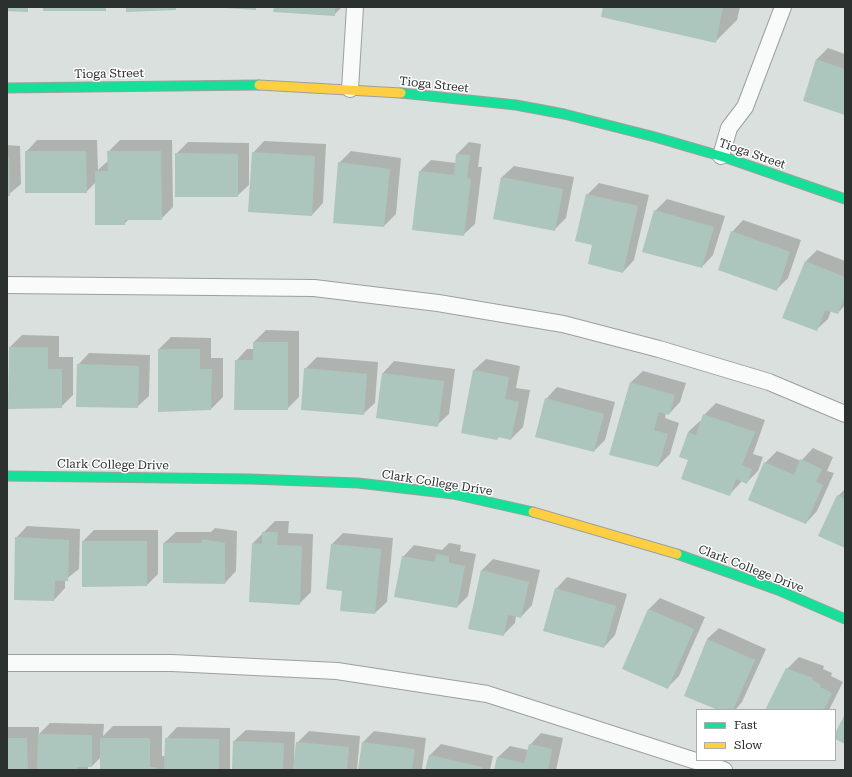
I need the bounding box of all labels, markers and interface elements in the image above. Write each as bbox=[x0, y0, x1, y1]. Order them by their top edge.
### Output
street label: Tioga Street bbox=[74, 66, 144, 82]
street label: Tioga Street bbox=[399, 74, 469, 96]
street label: Tioga Street bbox=[717, 136, 787, 172]
street label: Clark College Drive bbox=[57, 457, 169, 473]
street label: Clark College Drive bbox=[381, 467, 493, 499]
street label: Clark College Drive bbox=[696, 542, 806, 596]
legend bbox=[696, 709, 836, 761]
text: Fast bbox=[734, 718, 757, 732]
text: Slow bbox=[734, 738, 762, 752]

